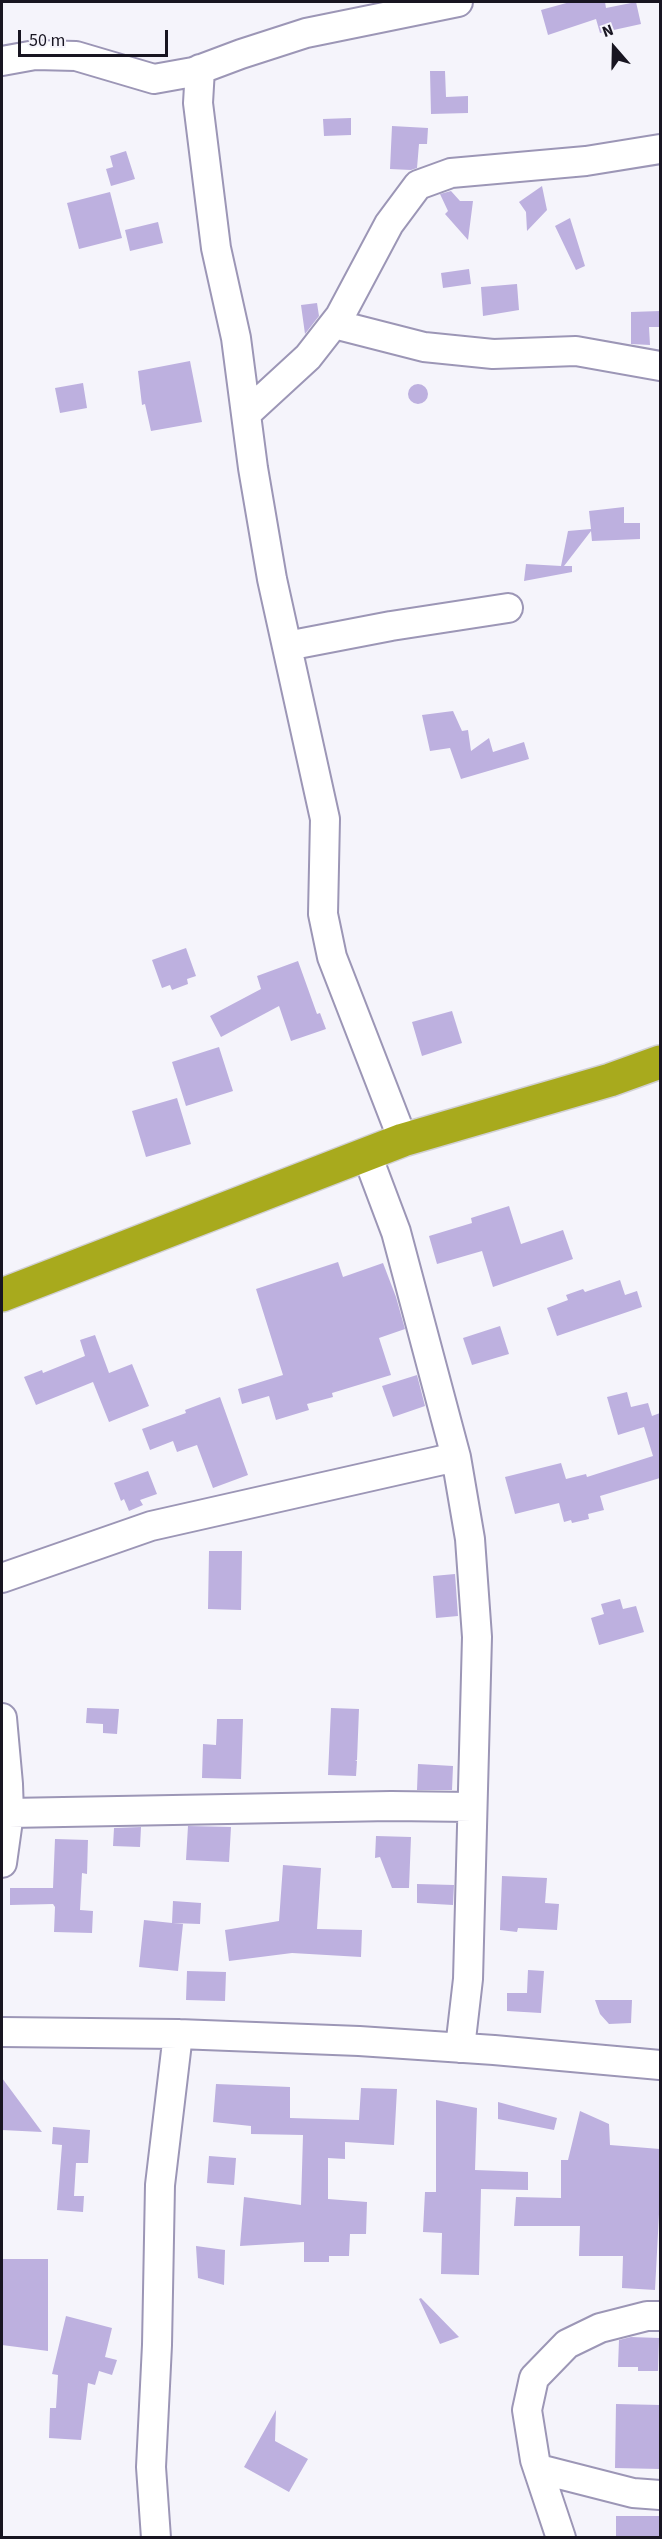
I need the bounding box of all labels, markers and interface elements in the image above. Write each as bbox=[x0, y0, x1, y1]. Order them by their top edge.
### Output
scale bar bbox=[21, 18, 171, 56]
north arrow bbox=[584, 18, 644, 78]
text: N bbox=[599, 19, 617, 43]
text: 50 m bbox=[29, 28, 65, 53]

